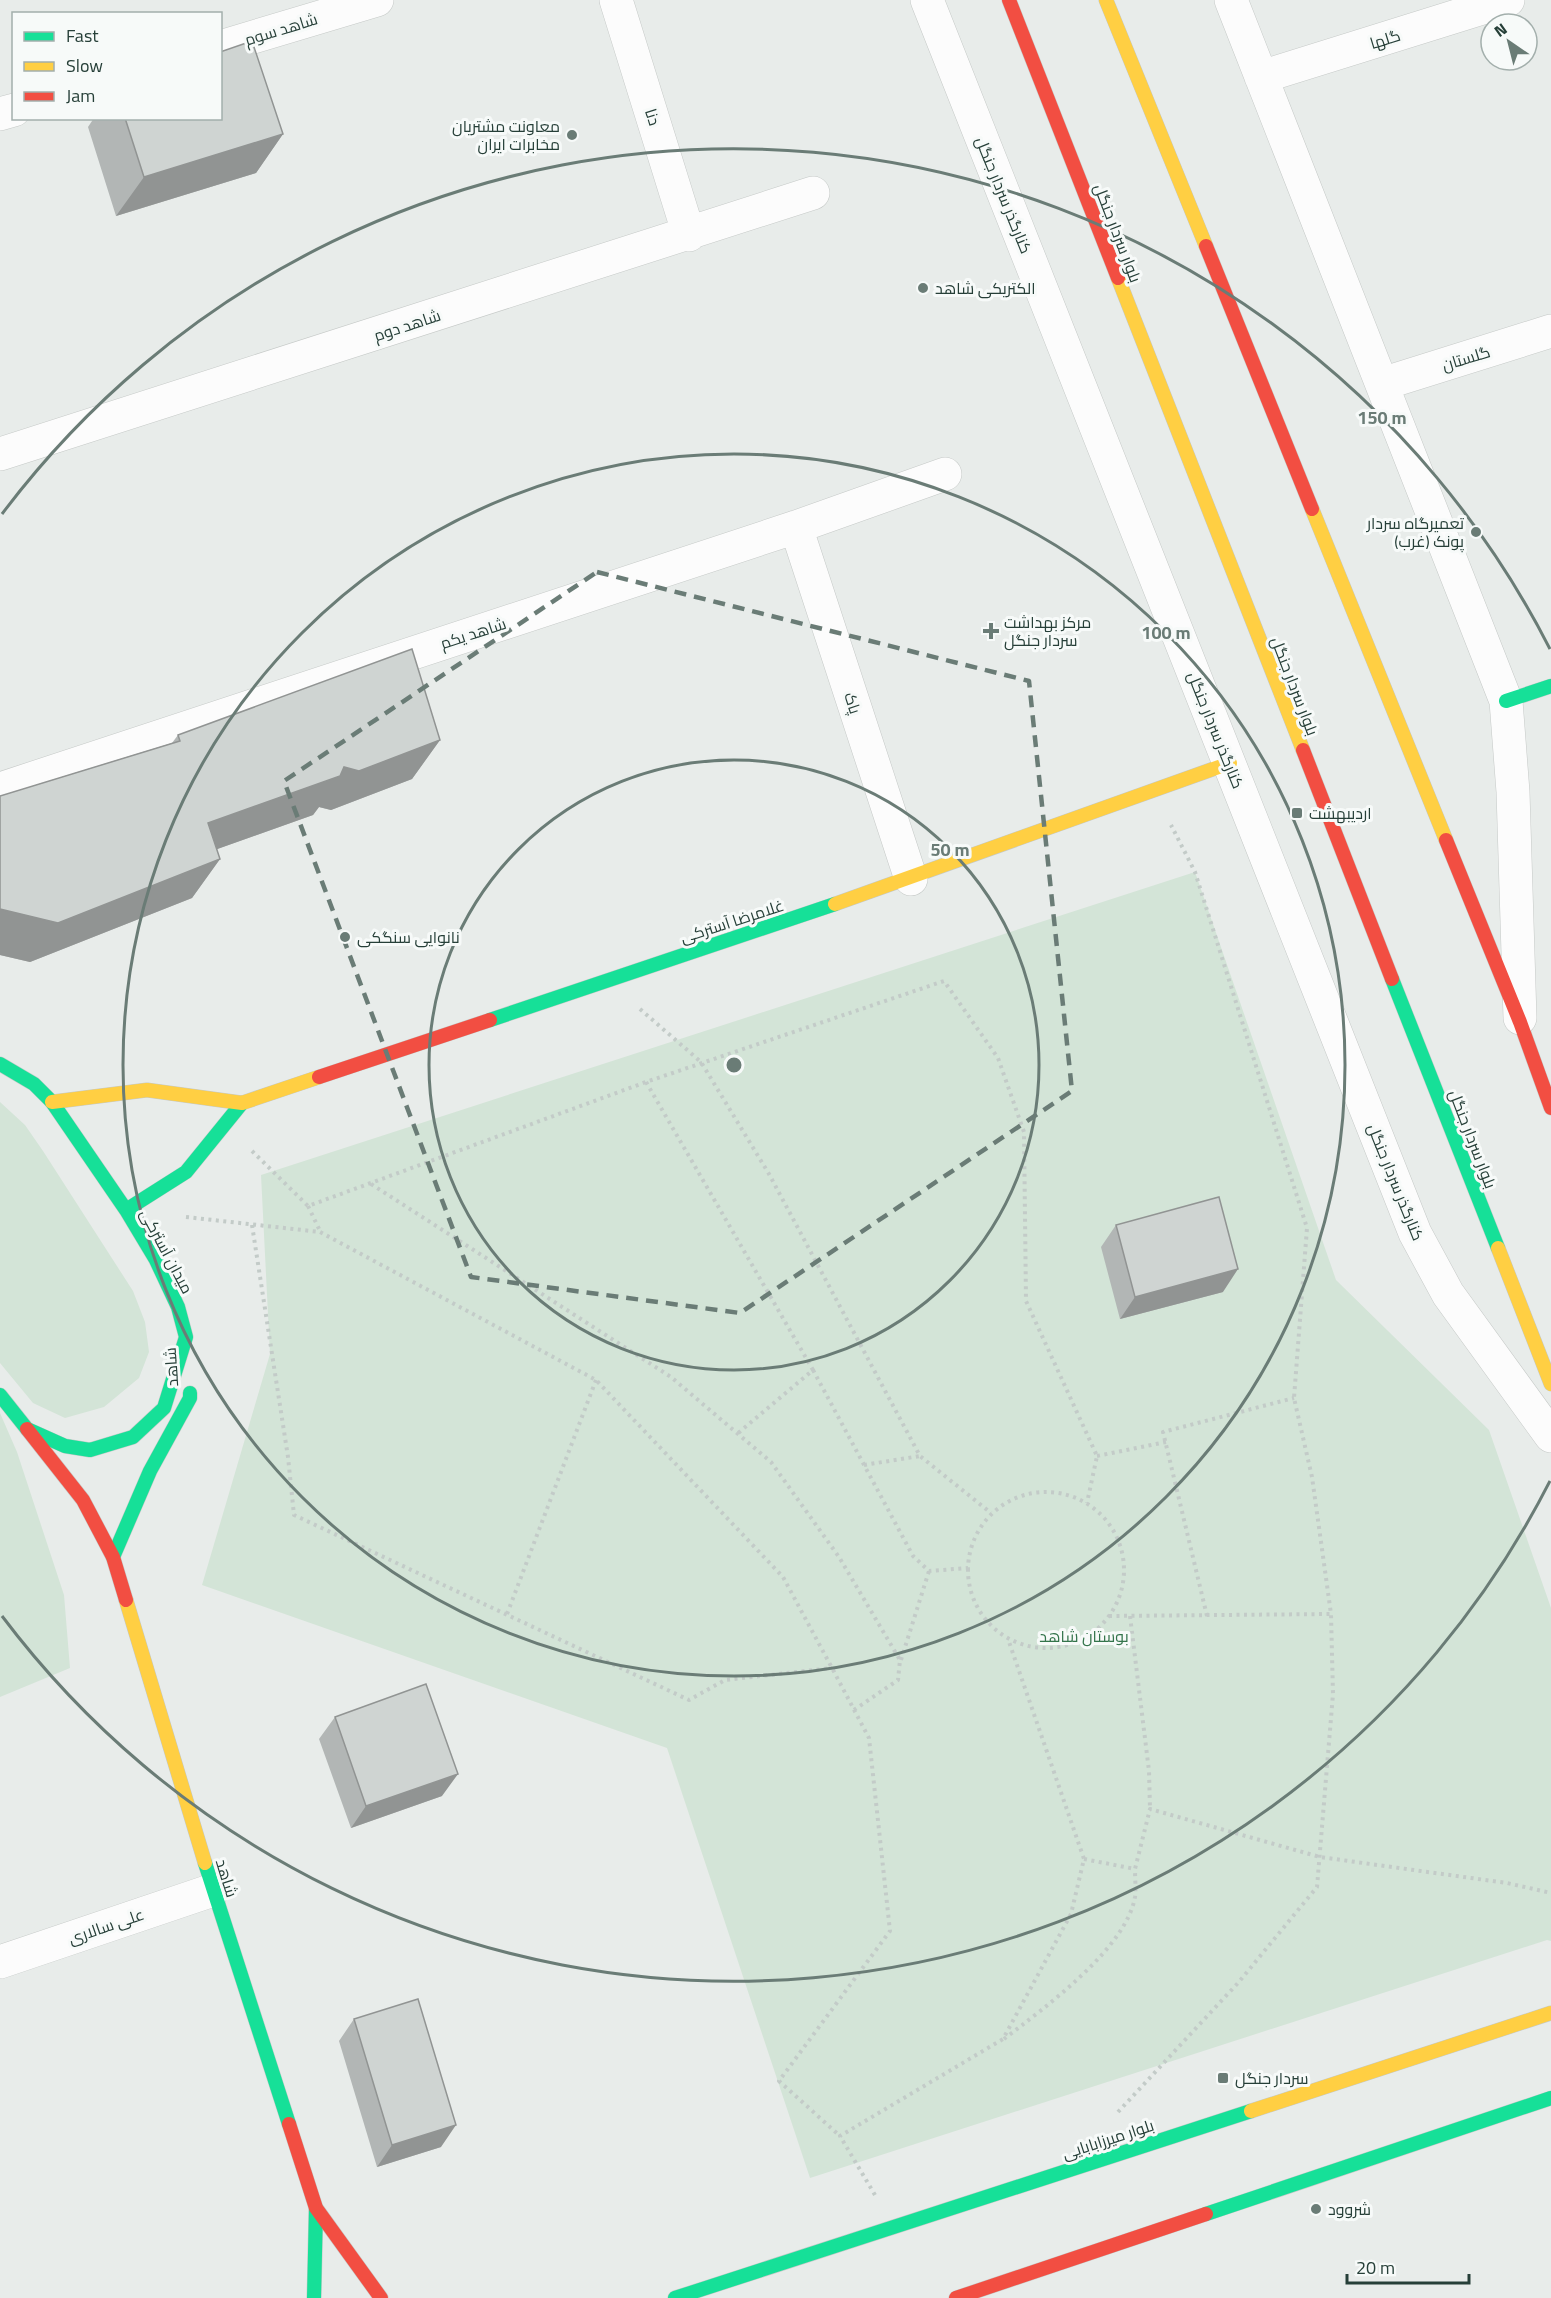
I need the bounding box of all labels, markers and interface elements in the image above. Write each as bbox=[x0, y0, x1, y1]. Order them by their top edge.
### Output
street label: شاهد سوم bbox=[242, 7, 320, 51]
legend bbox=[12, 12, 222, 120]
north arrow bbox=[1479, 12, 1539, 72]
text: N bbox=[1489, 17, 1512, 43]
text: Fast bbox=[66, 22, 99, 49]
street label: گلها bbox=[1367, 23, 1403, 55]
text: Slow bbox=[66, 52, 103, 79]
text: Jam bbox=[66, 82, 95, 109]
street label: دنا bbox=[639, 105, 667, 129]
place label: معاونت مشتریان مخابرات ایران bbox=[452, 114, 560, 156]
marker: معاونت مشتریان مخابرات ایران bbox=[565, 128, 579, 142]
street label: کنارگذر سردار جنگل bbox=[970, 133, 1038, 257]
street label: بلوار سردار جنگل bbox=[1088, 180, 1148, 286]
place label: الکتریکی شاهد bbox=[935, 276, 1035, 300]
marker: الکتریکی شاهد bbox=[916, 281, 930, 295]
street label: شاهد دوم bbox=[370, 303, 444, 347]
street label: گلستان bbox=[1439, 339, 1493, 377]
text: 150 m bbox=[1357, 404, 1407, 431]
place label: تعمیرگاه سردار پونک (غرب) bbox=[1366, 511, 1465, 553]
marker: تعمیرگاه سردار پونک (غرب) bbox=[1469, 525, 1483, 539]
place label: مرکز بهداشت سردار جنگل bbox=[1004, 610, 1091, 652]
street label: شاهد یکم bbox=[437, 611, 509, 655]
text: 100 m bbox=[1141, 619, 1191, 646]
marker: مرکز بهداشت سردار جنگل bbox=[982, 622, 1000, 640]
street label: بلوار سردار جنگل bbox=[1265, 633, 1325, 739]
street label: کنارگذر سردار جنگل bbox=[1182, 668, 1250, 792]
street label: پاک bbox=[838, 689, 868, 718]
place label: اردیبهشت bbox=[1309, 801, 1372, 825]
marker: اردیبهشت bbox=[1290, 806, 1304, 820]
text: 50 m bbox=[930, 836, 970, 863]
street label: غلامرضا آسترکی bbox=[677, 893, 787, 949]
place label: نانوایی سنگکی bbox=[357, 925, 460, 949]
marker: نانوایی سنگکی bbox=[338, 930, 352, 944]
centre of rings bbox=[724, 1055, 744, 1075]
street label: بلوار سردار جنگل bbox=[1443, 1086, 1503, 1192]
street label: کنارگذر سردار جنگل bbox=[1362, 1120, 1430, 1244]
street label: میدان آسترکی bbox=[135, 1204, 199, 1298]
street label: شاهد bbox=[158, 1347, 184, 1387]
park label: بوستان شاهد bbox=[1039, 1624, 1129, 1648]
street label: شاهد bbox=[210, 1856, 244, 1900]
street label: علی سالاری bbox=[65, 1902, 147, 1950]
place label: سردار جنگل bbox=[1235, 2066, 1309, 2090]
marker: سردار جنگل bbox=[1216, 2071, 1230, 2085]
street label: بلوار میرزابابایی bbox=[1059, 2113, 1157, 2165]
place label: شروود bbox=[1328, 2197, 1371, 2221]
marker: شروود bbox=[1309, 2202, 1323, 2216]
scale bar bbox=[1347, 2247, 1468, 2285]
text: 20 m bbox=[1356, 2254, 1395, 2281]

